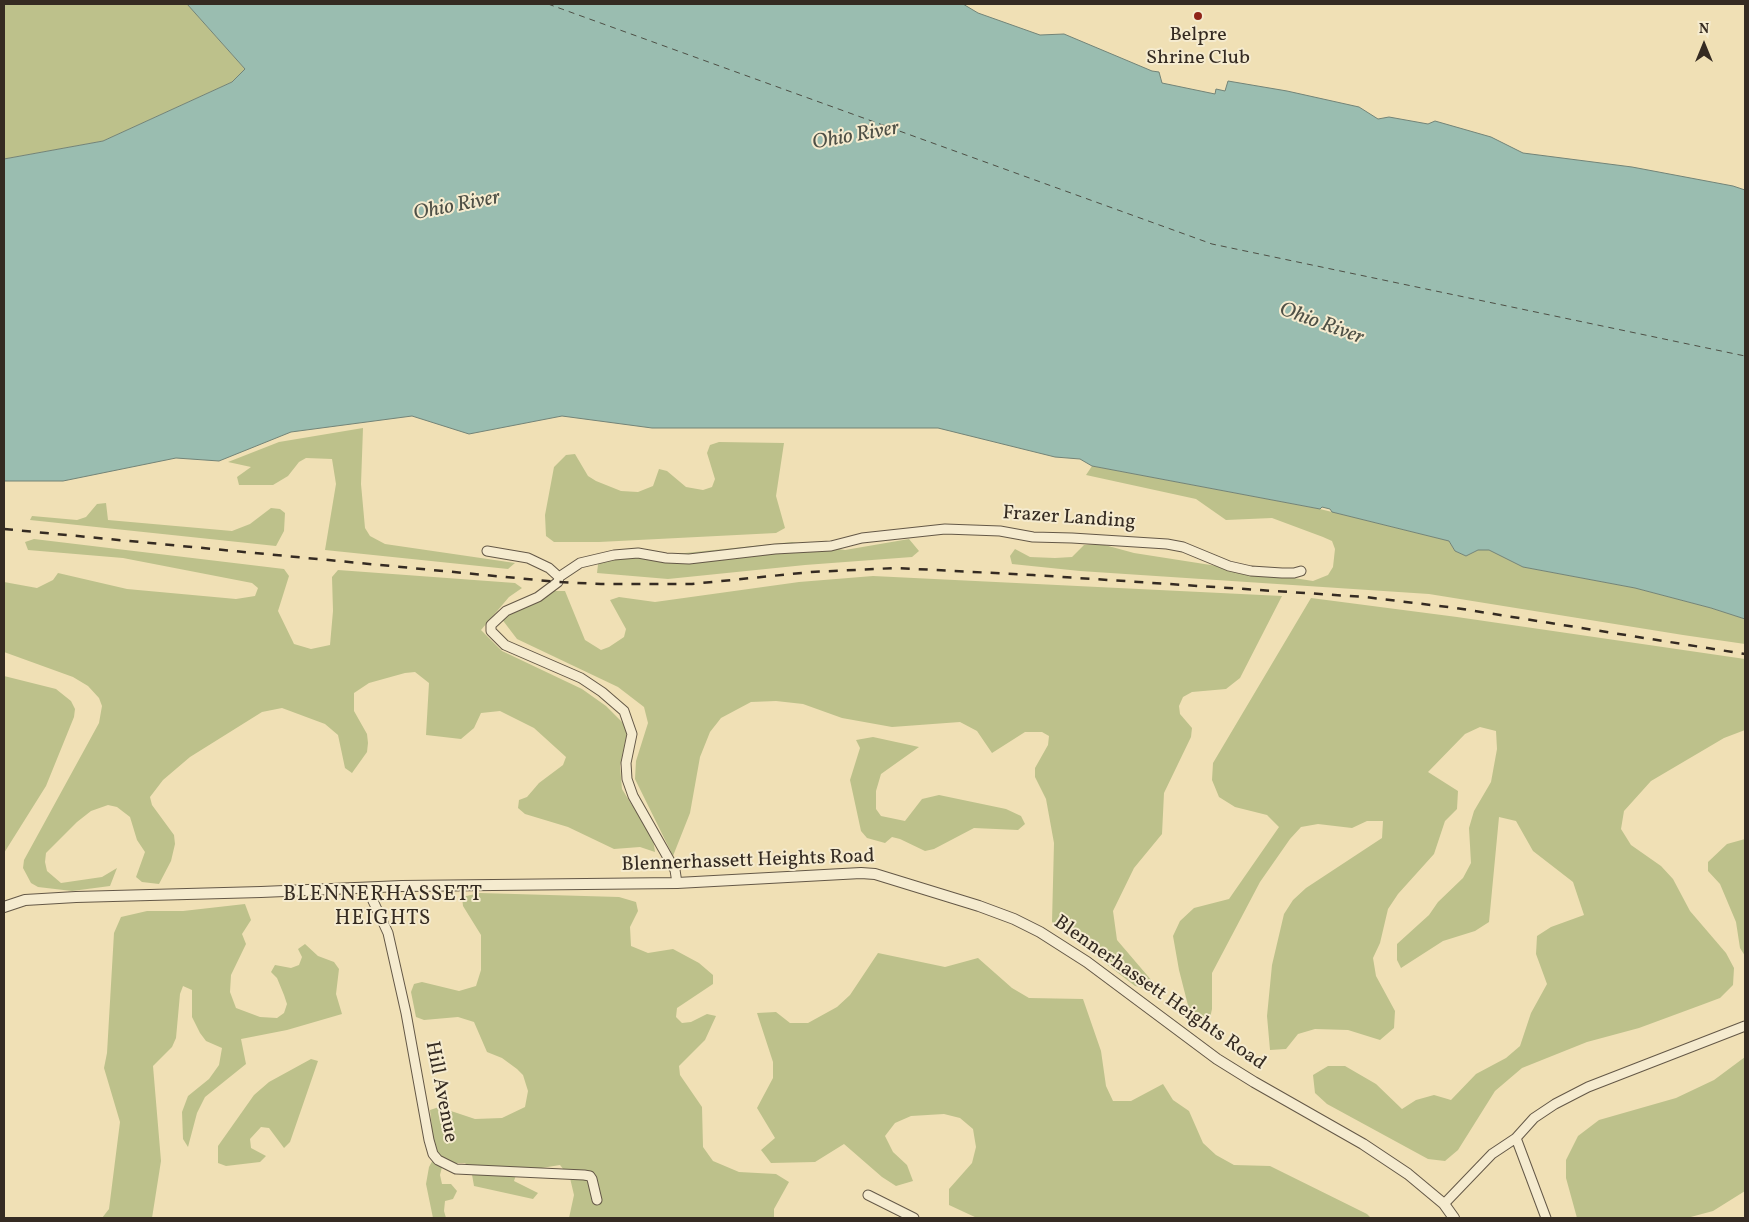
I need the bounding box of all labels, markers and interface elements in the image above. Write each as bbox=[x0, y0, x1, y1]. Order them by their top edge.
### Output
marker: Belpre Shrine Club bbox=[1192, 10, 1204, 22]
north arrow bbox=[1679, 20, 1729, 70]
text: N bbox=[1699, 20, 1709, 39]
place label: Belpre Shrine Club bbox=[1146, 24, 1250, 71]
water label: Ohio River bbox=[810, 117, 902, 157]
water label: Ohio River bbox=[411, 186, 503, 228]
water label: Ohio River bbox=[1275, 298, 1367, 352]
street label: Frazer Landing bbox=[1002, 502, 1136, 536]
street label: Blennerhassett Heights Road bbox=[621, 846, 875, 878]
district label: BLENNERHASSETT HEIGHTS bbox=[281, 883, 485, 933]
street label: Blennerhassett Heights Road bbox=[1048, 911, 1270, 1077]
street label: Hill Avenue bbox=[418, 1039, 462, 1145]

